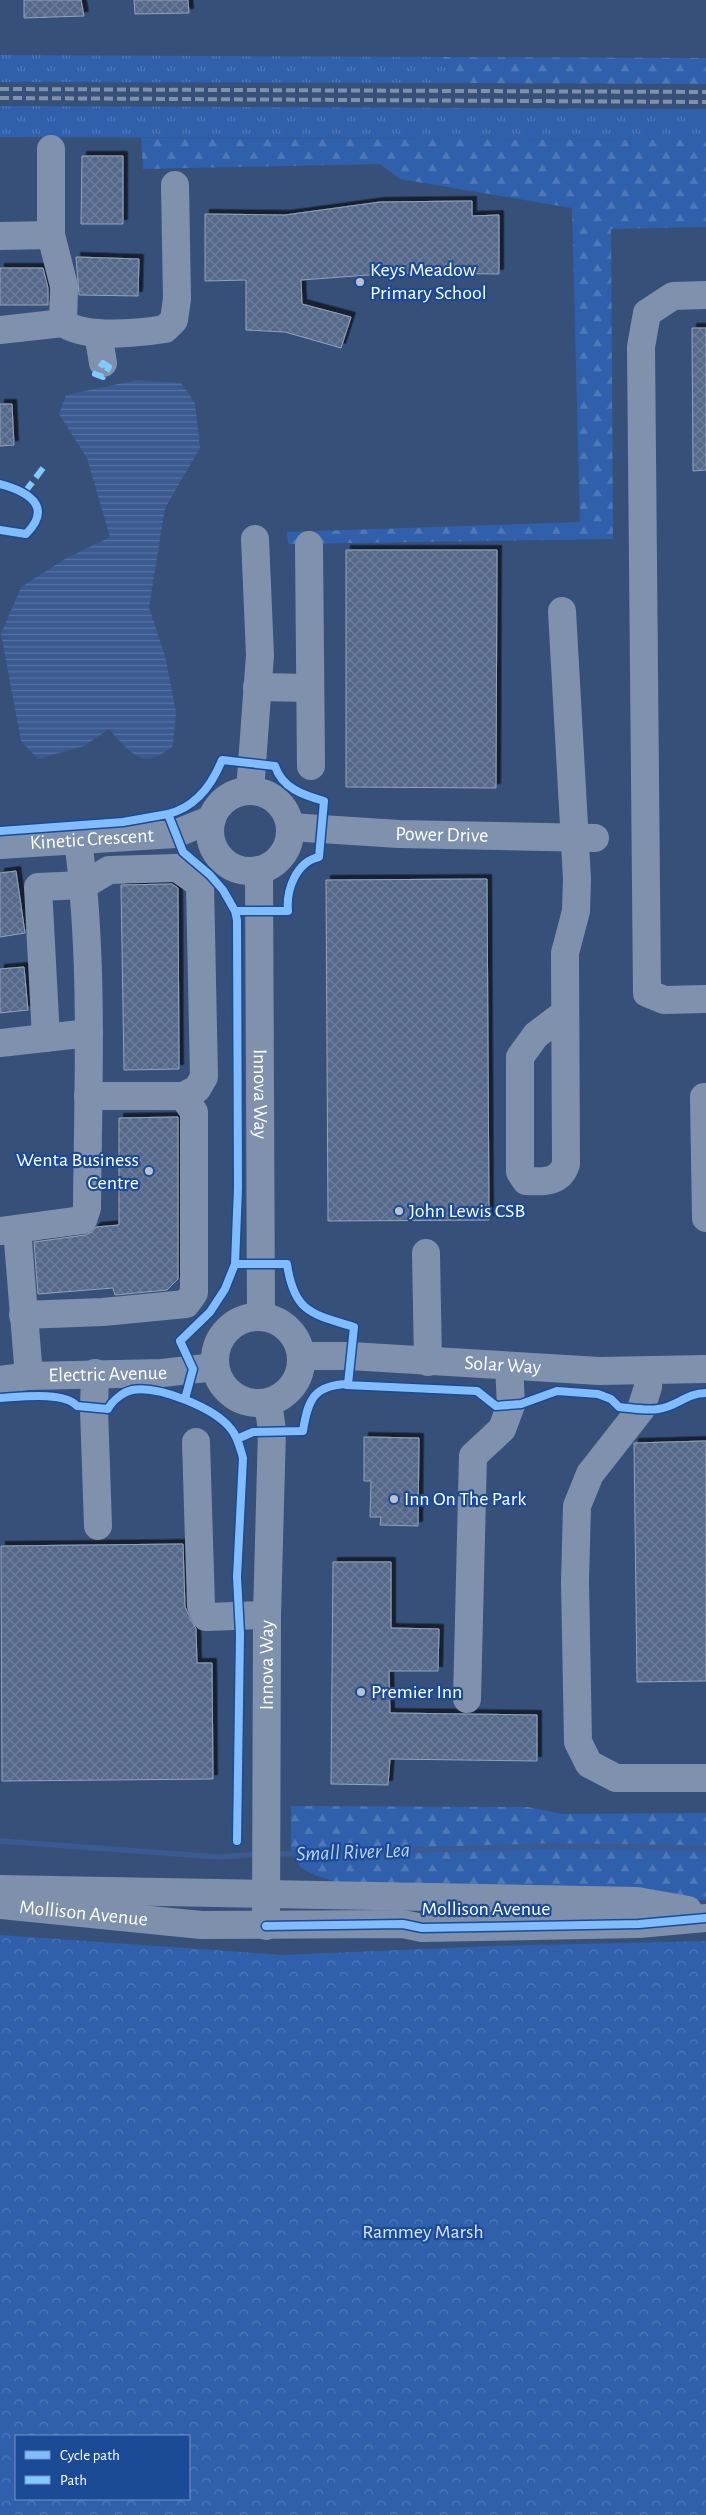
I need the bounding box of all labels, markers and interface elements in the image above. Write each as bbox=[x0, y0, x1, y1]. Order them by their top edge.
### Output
place label: Keys Meadow Primary School bbox=[370, 260, 487, 303]
marker: Keys Meadow Primary School bbox=[354, 276, 366, 288]
street label: Power Drive bbox=[395, 824, 488, 846]
street label: Kinetic Crescent bbox=[29, 825, 155, 853]
street label: Innova Way bbox=[250, 1049, 270, 1140]
place label: Wenta Business Centre bbox=[16, 1150, 139, 1193]
marker: Wenta Business Centre bbox=[143, 1165, 155, 1177]
place label: John Lewis CSB bbox=[409, 1201, 525, 1221]
marker: John Lewis CSB bbox=[393, 1205, 405, 1217]
street label: Solar Way bbox=[464, 1353, 542, 1378]
street label: Electric Avenue bbox=[48, 1363, 168, 1386]
place label: Inn On The Park bbox=[404, 1489, 526, 1509]
marker: Inn On The Park bbox=[388, 1493, 400, 1505]
street label: Innova Way bbox=[257, 1619, 277, 1710]
place label: Premier Inn bbox=[371, 1682, 462, 1702]
marker: Premier Inn bbox=[355, 1686, 367, 1698]
water label: Small River Lea bbox=[296, 1840, 410, 1864]
street label: Mollison Avenue bbox=[18, 1897, 149, 1930]
street label: Mollison Avenue bbox=[422, 1899, 550, 1919]
park label: Rammey Marsh bbox=[362, 2222, 484, 2242]
legend bbox=[15, 2435, 190, 2500]
text: Cycle path bbox=[60, 2448, 120, 2463]
text: Path bbox=[60, 2473, 87, 2488]

